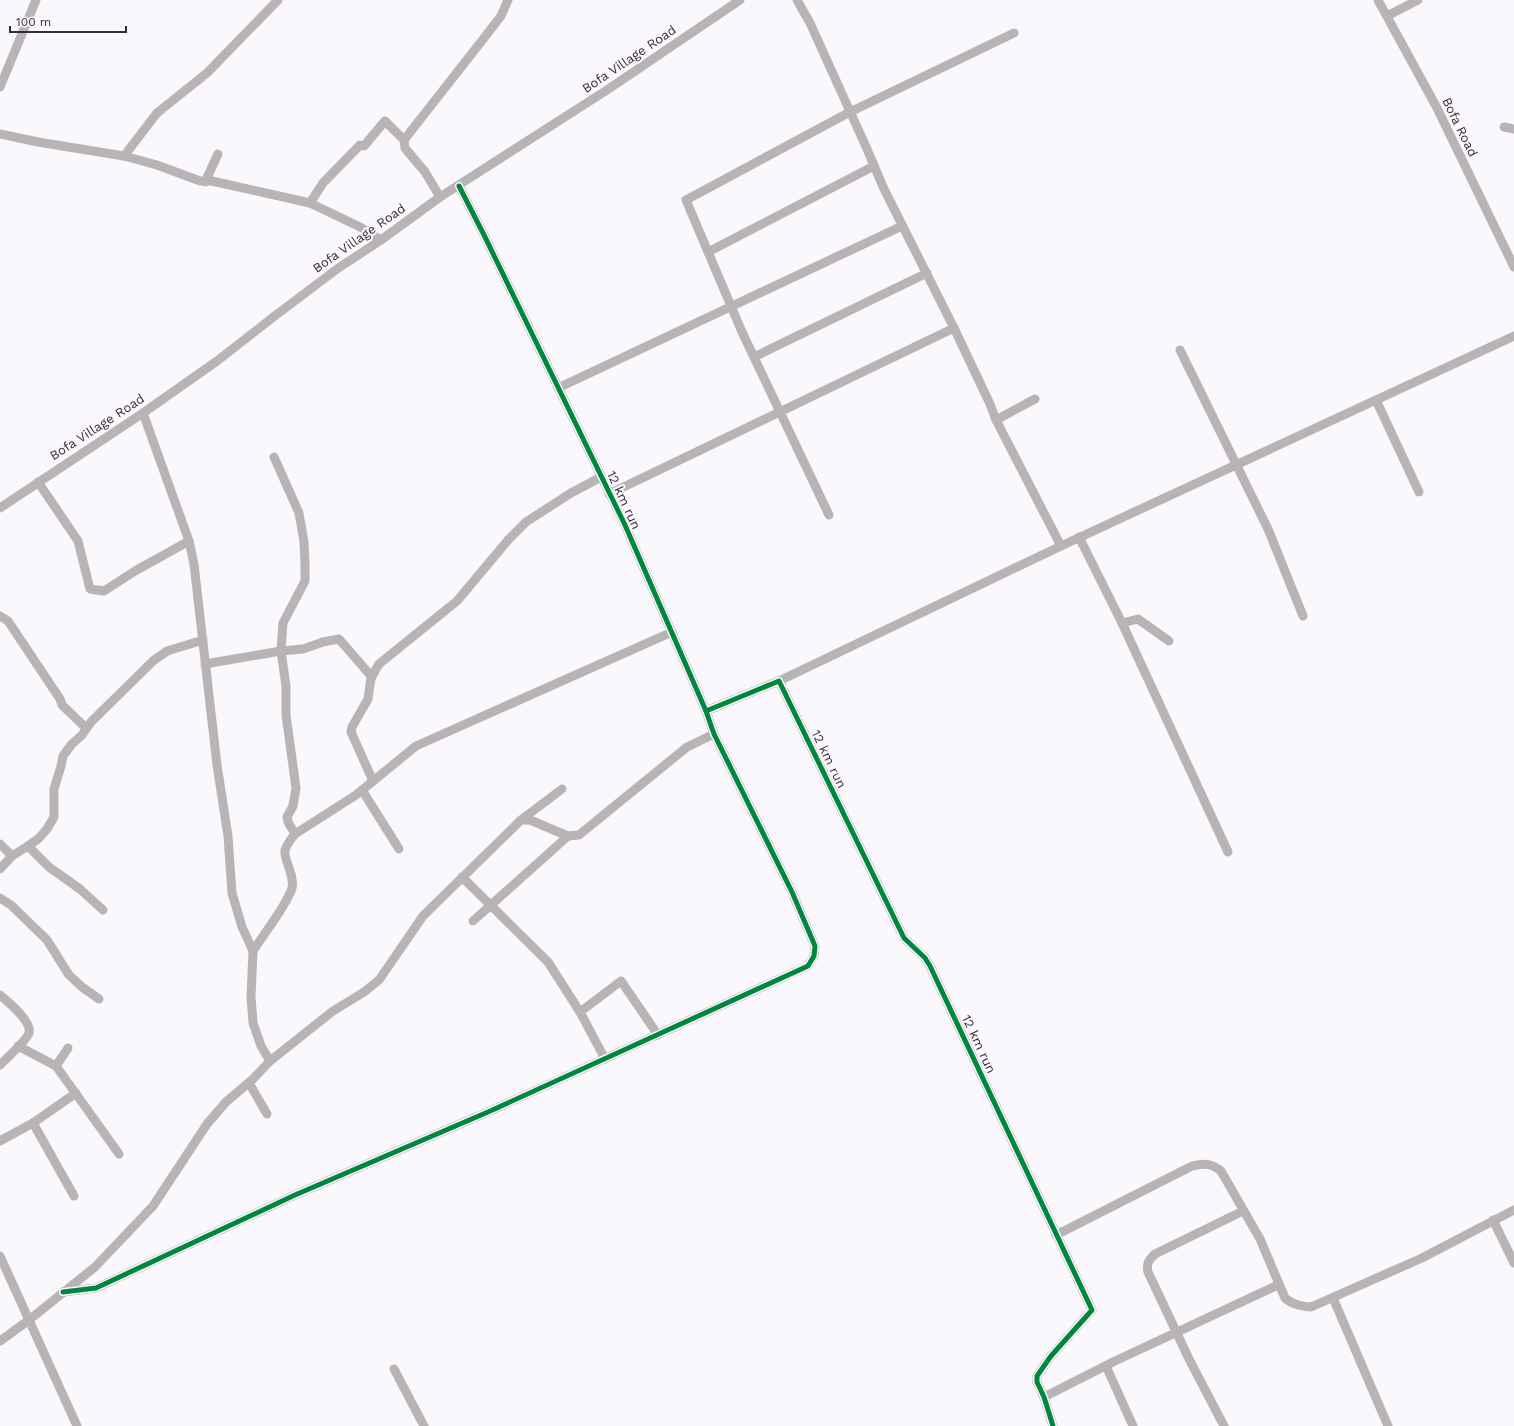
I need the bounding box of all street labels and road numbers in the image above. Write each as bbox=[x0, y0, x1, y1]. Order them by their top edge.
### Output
street label: Bofa Village Road bbox=[579, 22, 679, 96]
street label: Bofa Road bbox=[1439, 95, 1481, 159]
street label: Bofa Village Road bbox=[310, 200, 408, 276]
street label: Bofa Village Road bbox=[47, 391, 147, 463]
street label: 12 km run bbox=[604, 468, 644, 532]
street label: 12 km run bbox=[809, 728, 849, 790]
street label: 12 km run bbox=[959, 1012, 999, 1076]

